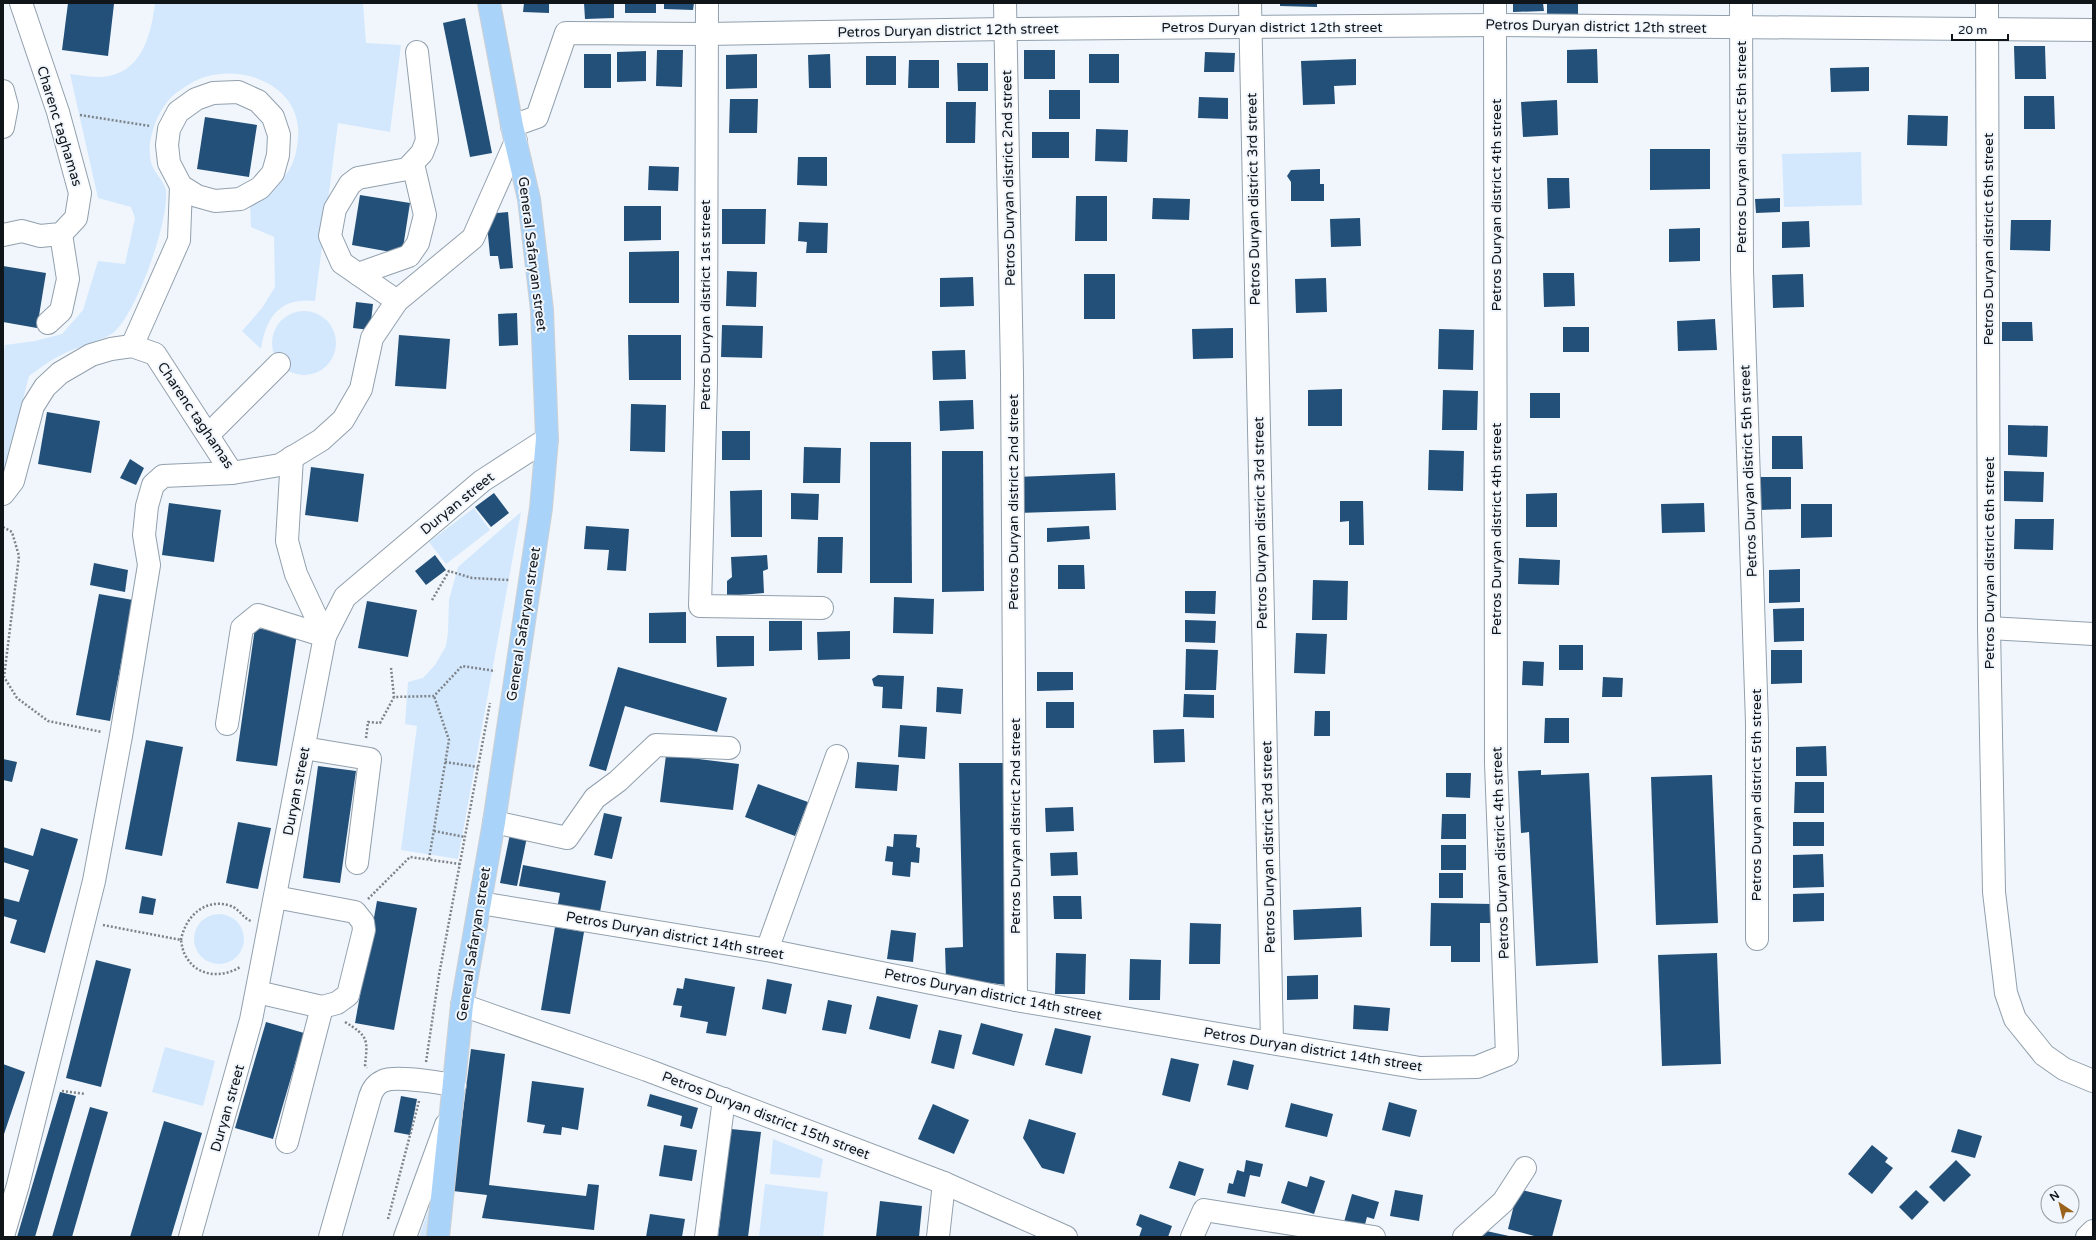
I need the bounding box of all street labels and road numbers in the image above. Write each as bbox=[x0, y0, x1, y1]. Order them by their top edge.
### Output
street label: Petros Duryan district 12th street bbox=[1485, 16, 1707, 37]
street label: Petros Duryan district 12th street bbox=[1161, 19, 1383, 36]
street label: Petros Duryan district 12th street bbox=[837, 20, 1059, 41]
street label: Petros Duryan district 5th street bbox=[1733, 40, 1750, 253]
street label: Charenc taghamas bbox=[33, 64, 86, 189]
street label: Petros Duryan district 2nd street bbox=[998, 69, 1019, 286]
street label: Petros Duryan district 3rd street bbox=[1243, 92, 1264, 305]
street label: Petros Duryan district 4th street bbox=[1488, 98, 1505, 311]
street label: Petros Duryan district 6th street bbox=[1980, 132, 1997, 345]
street label: General Safaryan street bbox=[515, 176, 551, 333]
street label: Petros Duryan district 1st street bbox=[697, 199, 714, 410]
street label: Charenc taghamas bbox=[154, 359, 238, 472]
street label: Petros Duryan district 5th street bbox=[1736, 364, 1761, 577]
street label: Petros Duryan district 2nd street bbox=[1005, 393, 1022, 610]
street label: Petros Duryan district 3rd street bbox=[1250, 416, 1271, 629]
street label: Petros Duryan district 4th street bbox=[1488, 422, 1505, 635]
street label: Petros Duryan district 6th street bbox=[1981, 456, 1998, 669]
street label: Duryan street bbox=[417, 468, 498, 538]
street label: General Safaryan street bbox=[503, 545, 544, 702]
street label: Petros Duryan district 5th street bbox=[1748, 688, 1765, 901]
street label: Petros Duryan district 2nd street bbox=[1007, 717, 1024, 934]
street label: Petros Duryan district 3rd street bbox=[1258, 740, 1279, 953]
street label: Duryan street bbox=[280, 745, 314, 837]
street label: Petros Duryan district 4th street bbox=[1488, 746, 1513, 959]
street label: General Safaryan street bbox=[453, 865, 494, 1022]
street label: Petros Duryan district 14th street bbox=[564, 908, 786, 963]
street label: Petros Duryan district 14th street bbox=[883, 965, 1104, 1024]
street label: Petros Duryan district 14th street bbox=[1202, 1024, 1424, 1075]
street label: Duryan street bbox=[207, 1062, 248, 1154]
street label: Petros Duryan district 15th street bbox=[659, 1068, 873, 1163]

